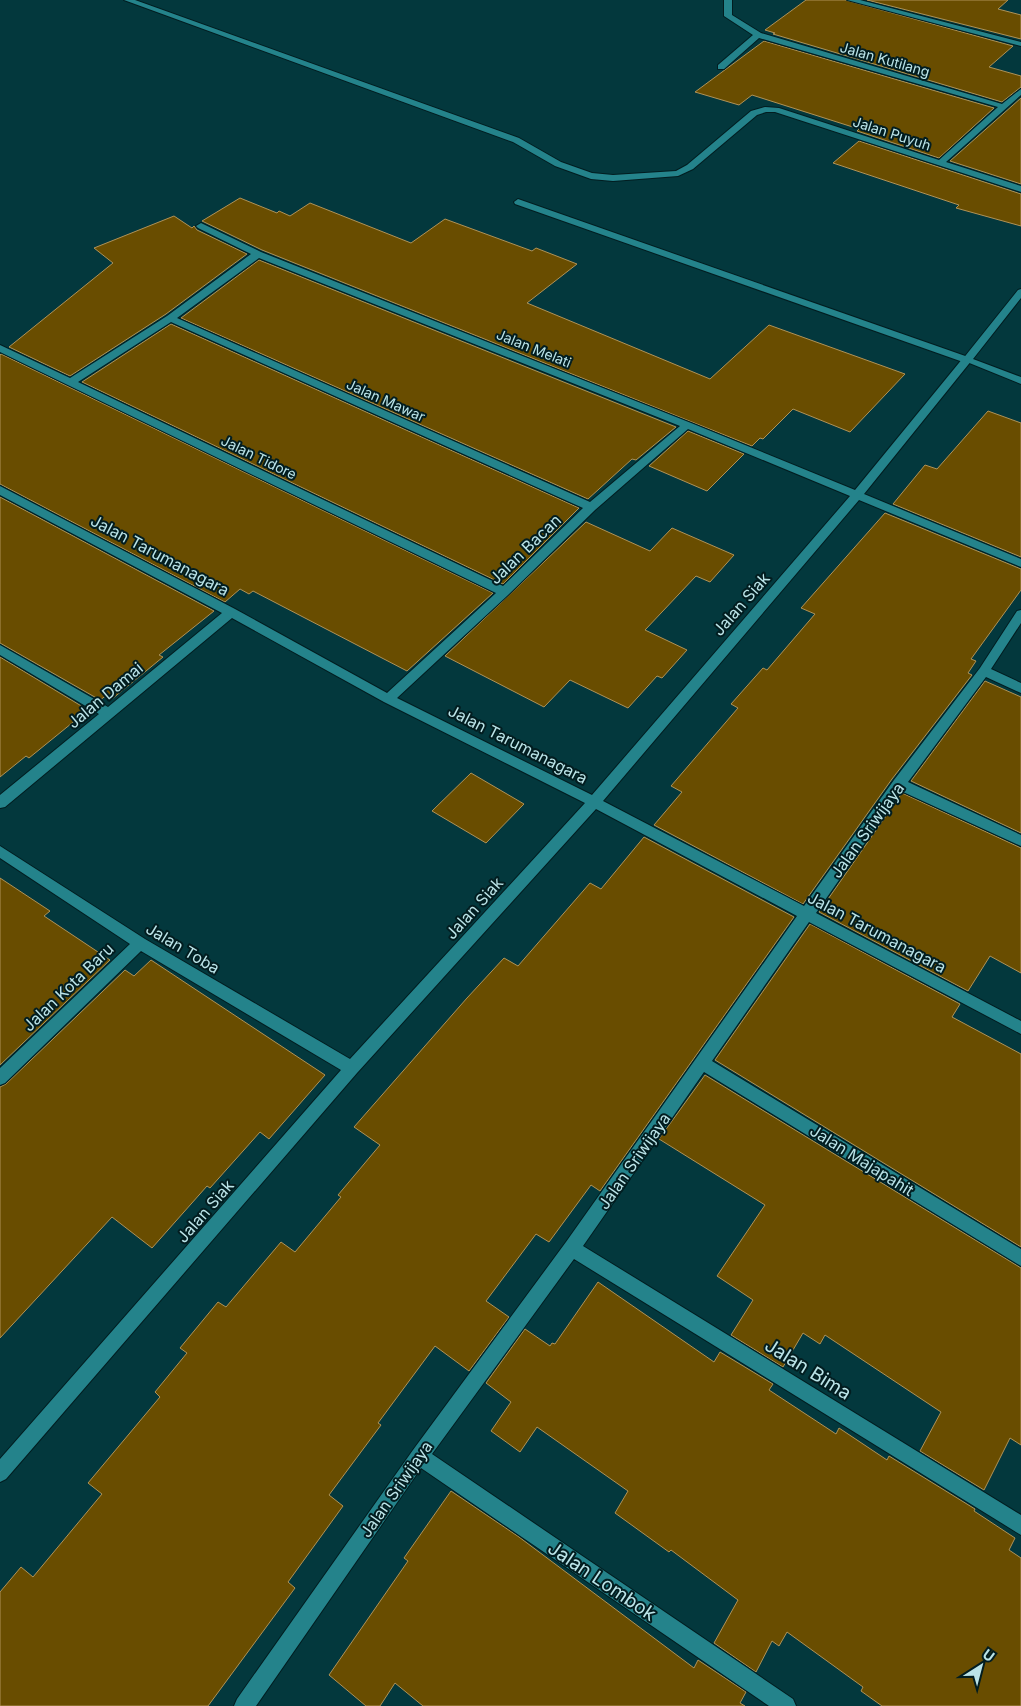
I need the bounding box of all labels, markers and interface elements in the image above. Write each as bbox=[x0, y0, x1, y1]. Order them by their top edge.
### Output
street label: Jalan Kutilang bbox=[838, 38, 932, 80]
street label: Jalan Puyuh bbox=[851, 112, 933, 154]
street label: Jalan Melati bbox=[494, 325, 574, 371]
street label: Jalan Mawar bbox=[344, 375, 428, 425]
street label: Jalan Tidore bbox=[218, 431, 300, 483]
street label: Jalan Tarumanagara bbox=[87, 510, 233, 600]
street label: Jalan Bacan bbox=[485, 510, 565, 588]
street label: Jalan Siak bbox=[708, 568, 774, 640]
street label: Jalan Damai bbox=[63, 658, 147, 732]
street label: Jalan Tarumanagara bbox=[445, 700, 591, 788]
street label: Jalan Sriwijaya bbox=[826, 778, 908, 882]
street label: Jalan Siak bbox=[441, 873, 507, 943]
street label: Jalan Tarumanagara bbox=[804, 887, 950, 977]
street label: Jalan Toba bbox=[142, 918, 224, 978]
street label: Jalan Kota Baru bbox=[18, 939, 118, 1035]
street label: Jalan Sriwijaya bbox=[593, 1109, 675, 1213]
street label: Jalan Majapahit bbox=[806, 1120, 918, 1200]
street label: Jalan Siak bbox=[172, 1175, 238, 1247]
street label: Jalan Bima bbox=[760, 1333, 856, 1405]
street label: Jalan Sriwijaya bbox=[355, 1437, 437, 1541]
street label: Jalan Lombok bbox=[544, 1536, 661, 1626]
north arrow bbox=[956, 1641, 1006, 1691]
text: U bbox=[980, 1645, 998, 1665]

